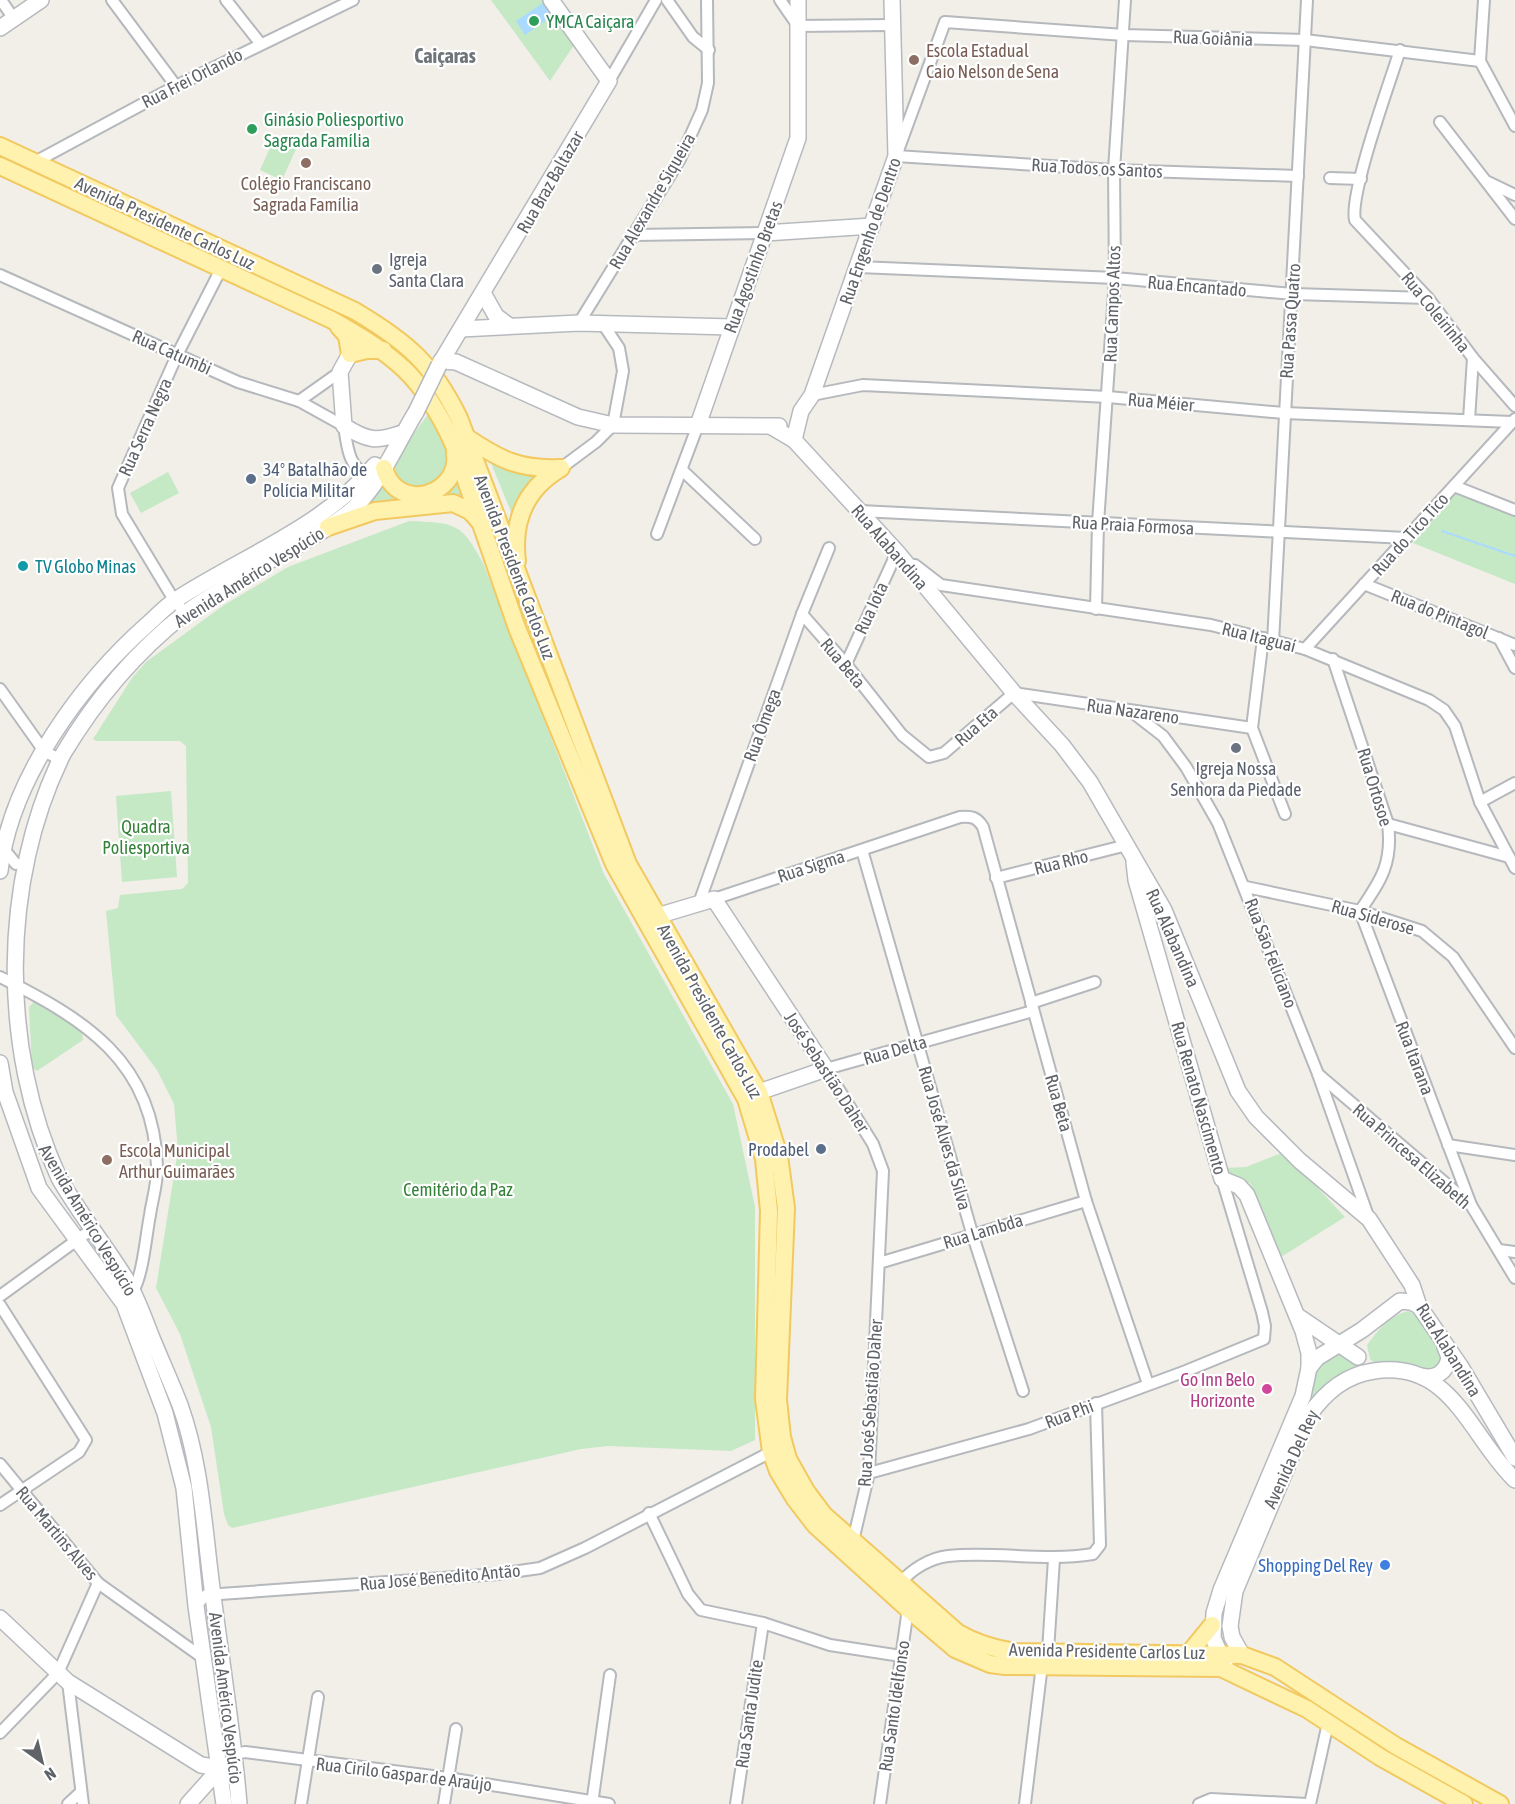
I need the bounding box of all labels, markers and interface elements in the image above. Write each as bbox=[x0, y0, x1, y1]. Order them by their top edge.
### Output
place label: YMCA Caiçara bbox=[546, 11, 634, 32]
marker: YMCA Caiçara bbox=[527, 14, 541, 28]
street label: Rua Goiânia bbox=[1173, 26, 1253, 50]
place label: Escola Estadual Caio Nelson de Sena bbox=[926, 40, 1059, 82]
street label: Rua Frei Orlando bbox=[138, 44, 246, 112]
district label: Caiçaras bbox=[414, 44, 476, 67]
marker: Escola Estadual Caio Nelson de Sena bbox=[907, 53, 921, 67]
place label: Ginásio Poliesportivo Sagrada Família bbox=[264, 109, 404, 151]
marker: Ginásio Poliesportivo Sagrada Família bbox=[245, 122, 259, 136]
street label: Rua Braz Baltazar bbox=[512, 126, 588, 237]
street label: Rua Alexandre Siqueira bbox=[605, 129, 699, 273]
street label: Rua Todos os Santos bbox=[1031, 154, 1163, 182]
street label: Rua Engenho de Dentro bbox=[835, 155, 905, 307]
marker: Colégio Franciscano Sagrada Família bbox=[299, 156, 313, 170]
street label: Avenida Presidente Carlos Luz bbox=[72, 172, 259, 274]
place label: Colégio Franciscano Sagrada Família bbox=[241, 173, 371, 215]
street label: Rua Agostinho Bretas bbox=[719, 198, 787, 336]
street label: Rua Campos Altos bbox=[1099, 245, 1125, 363]
place label: Igreja Santa Clara bbox=[389, 249, 464, 291]
marker: Igreja Santa Clara bbox=[370, 262, 384, 276]
street label: Rua Passa Quatro bbox=[1275, 263, 1305, 379]
street label: Rua Coleirinha bbox=[1397, 268, 1475, 356]
street label: Rua Encantado bbox=[1147, 271, 1247, 301]
street label: Rua Catumbi bbox=[129, 325, 215, 379]
street label: Rua Serra Negra bbox=[114, 375, 176, 479]
street label: Rua Méier bbox=[1127, 389, 1196, 415]
place label: 34º Batalhão de Polícia Militar bbox=[263, 459, 367, 501]
marker: 34º Batalhão de Polícia Militar bbox=[244, 472, 258, 486]
street label: Avenida Presidente Carlos Luz bbox=[470, 472, 560, 663]
street label: Rua do Tico Tico bbox=[1367, 488, 1453, 580]
street label: Rua Alabandina bbox=[847, 500, 933, 594]
street label: Rua Praia Formosa bbox=[1071, 511, 1195, 539]
street label: Avenida Américo Vespúcio bbox=[170, 522, 328, 632]
place label: TV Globo Minas bbox=[35, 556, 136, 577]
marker: TV Globo Minas bbox=[16, 559, 30, 573]
street label: Rua Iota bbox=[850, 579, 892, 637]
street label: Rua do Pintagol bbox=[1388, 585, 1492, 643]
street label: Rua Itaguaí bbox=[1220, 618, 1298, 656]
street label: Rua Beta bbox=[816, 634, 870, 692]
street label: Rua Ômega bbox=[739, 686, 785, 764]
street label: Rua Nazareno bbox=[1085, 694, 1181, 728]
street label: Rua Eta bbox=[950, 702, 1002, 750]
marker: Igreja Nossa Senhora da Piedade bbox=[1229, 741, 1243, 755]
street label: Rua Ortosoe bbox=[1353, 745, 1397, 829]
place label: Igreja Nossa Senhora da Piedade bbox=[1170, 758, 1302, 800]
park label: Quadra Poliesportiva bbox=[102, 816, 190, 858]
street label: Rua Sigma bbox=[775, 845, 847, 887]
street label: Rua Rho bbox=[1032, 845, 1090, 879]
street label: Rua Alabandina bbox=[1142, 885, 1204, 991]
street label: Rua São Feliciano bbox=[1240, 895, 1302, 1011]
street label: Rua Siderose bbox=[1329, 895, 1417, 939]
street label: Avenida Presidente Carlos Luz bbox=[653, 920, 767, 1102]
street label: José Sebastião Daher bbox=[780, 1008, 874, 1137]
street label: Rua Itarana bbox=[1391, 1018, 1439, 1098]
street label: Rua Renato Nascimento bbox=[1167, 1019, 1231, 1177]
street label: Rua Delta bbox=[861, 1031, 929, 1069]
street label: Rua José Alves da Silva bbox=[914, 1064, 976, 1212]
street label: Rua Beta bbox=[1041, 1072, 1077, 1134]
street label: Rua Princesa Elizabeth bbox=[1349, 1099, 1475, 1213]
place label: Prodabel bbox=[748, 1139, 809, 1160]
place label: Escola Municipal Arthur Guimarães bbox=[119, 1140, 235, 1182]
street label: Avenida Américo Vespúcio bbox=[35, 1141, 141, 1299]
marker: Prodabel bbox=[814, 1142, 828, 1156]
marker: Escola Municipal Arthur Guimarães bbox=[100, 1153, 114, 1167]
park label: Cemitério da Paz bbox=[403, 1179, 513, 1200]
street label: Rua Lambda bbox=[941, 1209, 1025, 1253]
street label: Rua Alabandina bbox=[1412, 1300, 1486, 1400]
street label: Rua José Sebastião Daher bbox=[854, 1318, 886, 1488]
place label: Go Inn Belo Horizonte bbox=[1180, 1369, 1255, 1411]
marker: Go Inn Belo Horizonte bbox=[1260, 1382, 1274, 1396]
street label: Rua Phi bbox=[1042, 1395, 1096, 1433]
street label: Avenida Del Rey bbox=[1259, 1406, 1323, 1512]
street label: Rua Martins Alves bbox=[12, 1482, 102, 1584]
place label: Shopping Del Rey bbox=[1258, 1555, 1373, 1576]
marker: Shopping Del Rey bbox=[1378, 1558, 1392, 1572]
street label: Rua José Benedito Antão bbox=[359, 1560, 521, 1594]
street label: Avenida Américo Vespúcio bbox=[205, 1611, 247, 1785]
street label: Rua Santo Idelfonso bbox=[874, 1639, 914, 1773]
street label: Avenida Presidente Carlos Luz bbox=[1009, 1639, 1206, 1663]
street label: Rua Santa Judite bbox=[731, 1658, 767, 1770]
north arrow bbox=[12, 1732, 72, 1792]
street label: Rua Cirilo Gaspar de Araújo bbox=[315, 1753, 493, 1795]
text: N bbox=[41, 1764, 59, 1785]

